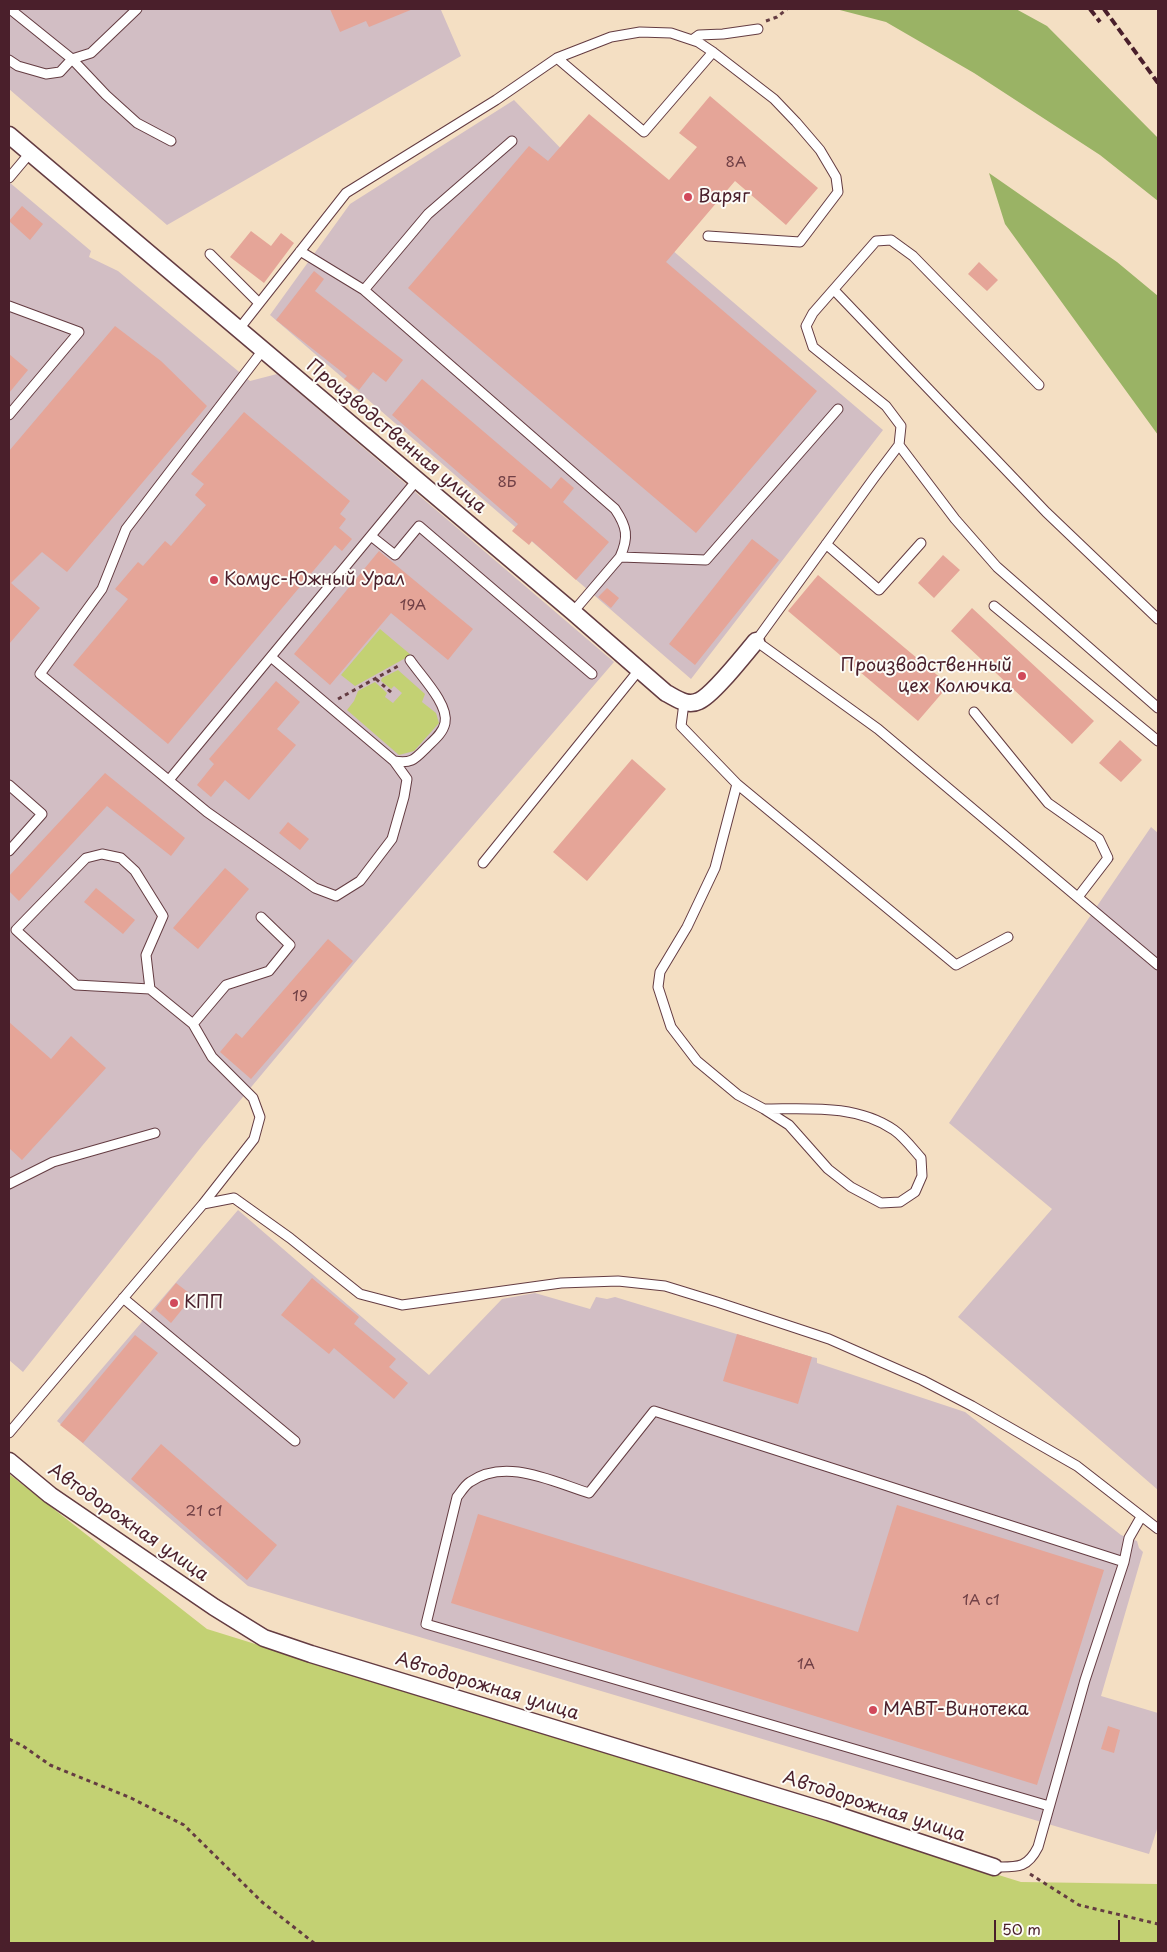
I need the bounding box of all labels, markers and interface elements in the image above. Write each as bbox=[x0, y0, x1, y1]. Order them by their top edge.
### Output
house number: 8А bbox=[726, 154, 746, 172]
place label: Варяг bbox=[698, 186, 750, 208]
marker: Варяг bbox=[682, 191, 694, 203]
street label: Производственная улица bbox=[302, 355, 490, 519]
house number: 8Б bbox=[497, 474, 517, 492]
place label: Комус-Южный Урал bbox=[224, 569, 405, 591]
marker: Комус-Южный Урал bbox=[208, 574, 220, 586]
house number: 19А bbox=[400, 597, 426, 615]
place label: Производственный цех Колючка bbox=[841, 655, 1012, 698]
marker: Производственный цех Колючка bbox=[1016, 670, 1028, 682]
house number: 19 bbox=[292, 988, 308, 1006]
place label: КПП bbox=[184, 1292, 224, 1314]
marker: КПП bbox=[168, 1297, 180, 1309]
street label: Автодорожная улица bbox=[44, 1459, 212, 1587]
house number: 21 с1 bbox=[186, 1503, 222, 1521]
house number: 1А с1 bbox=[962, 1592, 1000, 1610]
street label: Автодорожная улица bbox=[393, 1649, 581, 1725]
house number: 1А bbox=[797, 1656, 815, 1674]
place label: МАВТ-Винотека bbox=[883, 1699, 1029, 1721]
marker: МАВТ-Винотека bbox=[867, 1704, 879, 1716]
street label: Автодорожная улица bbox=[780, 1767, 968, 1847]
scale bar bbox=[997, 1910, 1123, 1942]
text: 50 m bbox=[1002, 1917, 1041, 1940]

